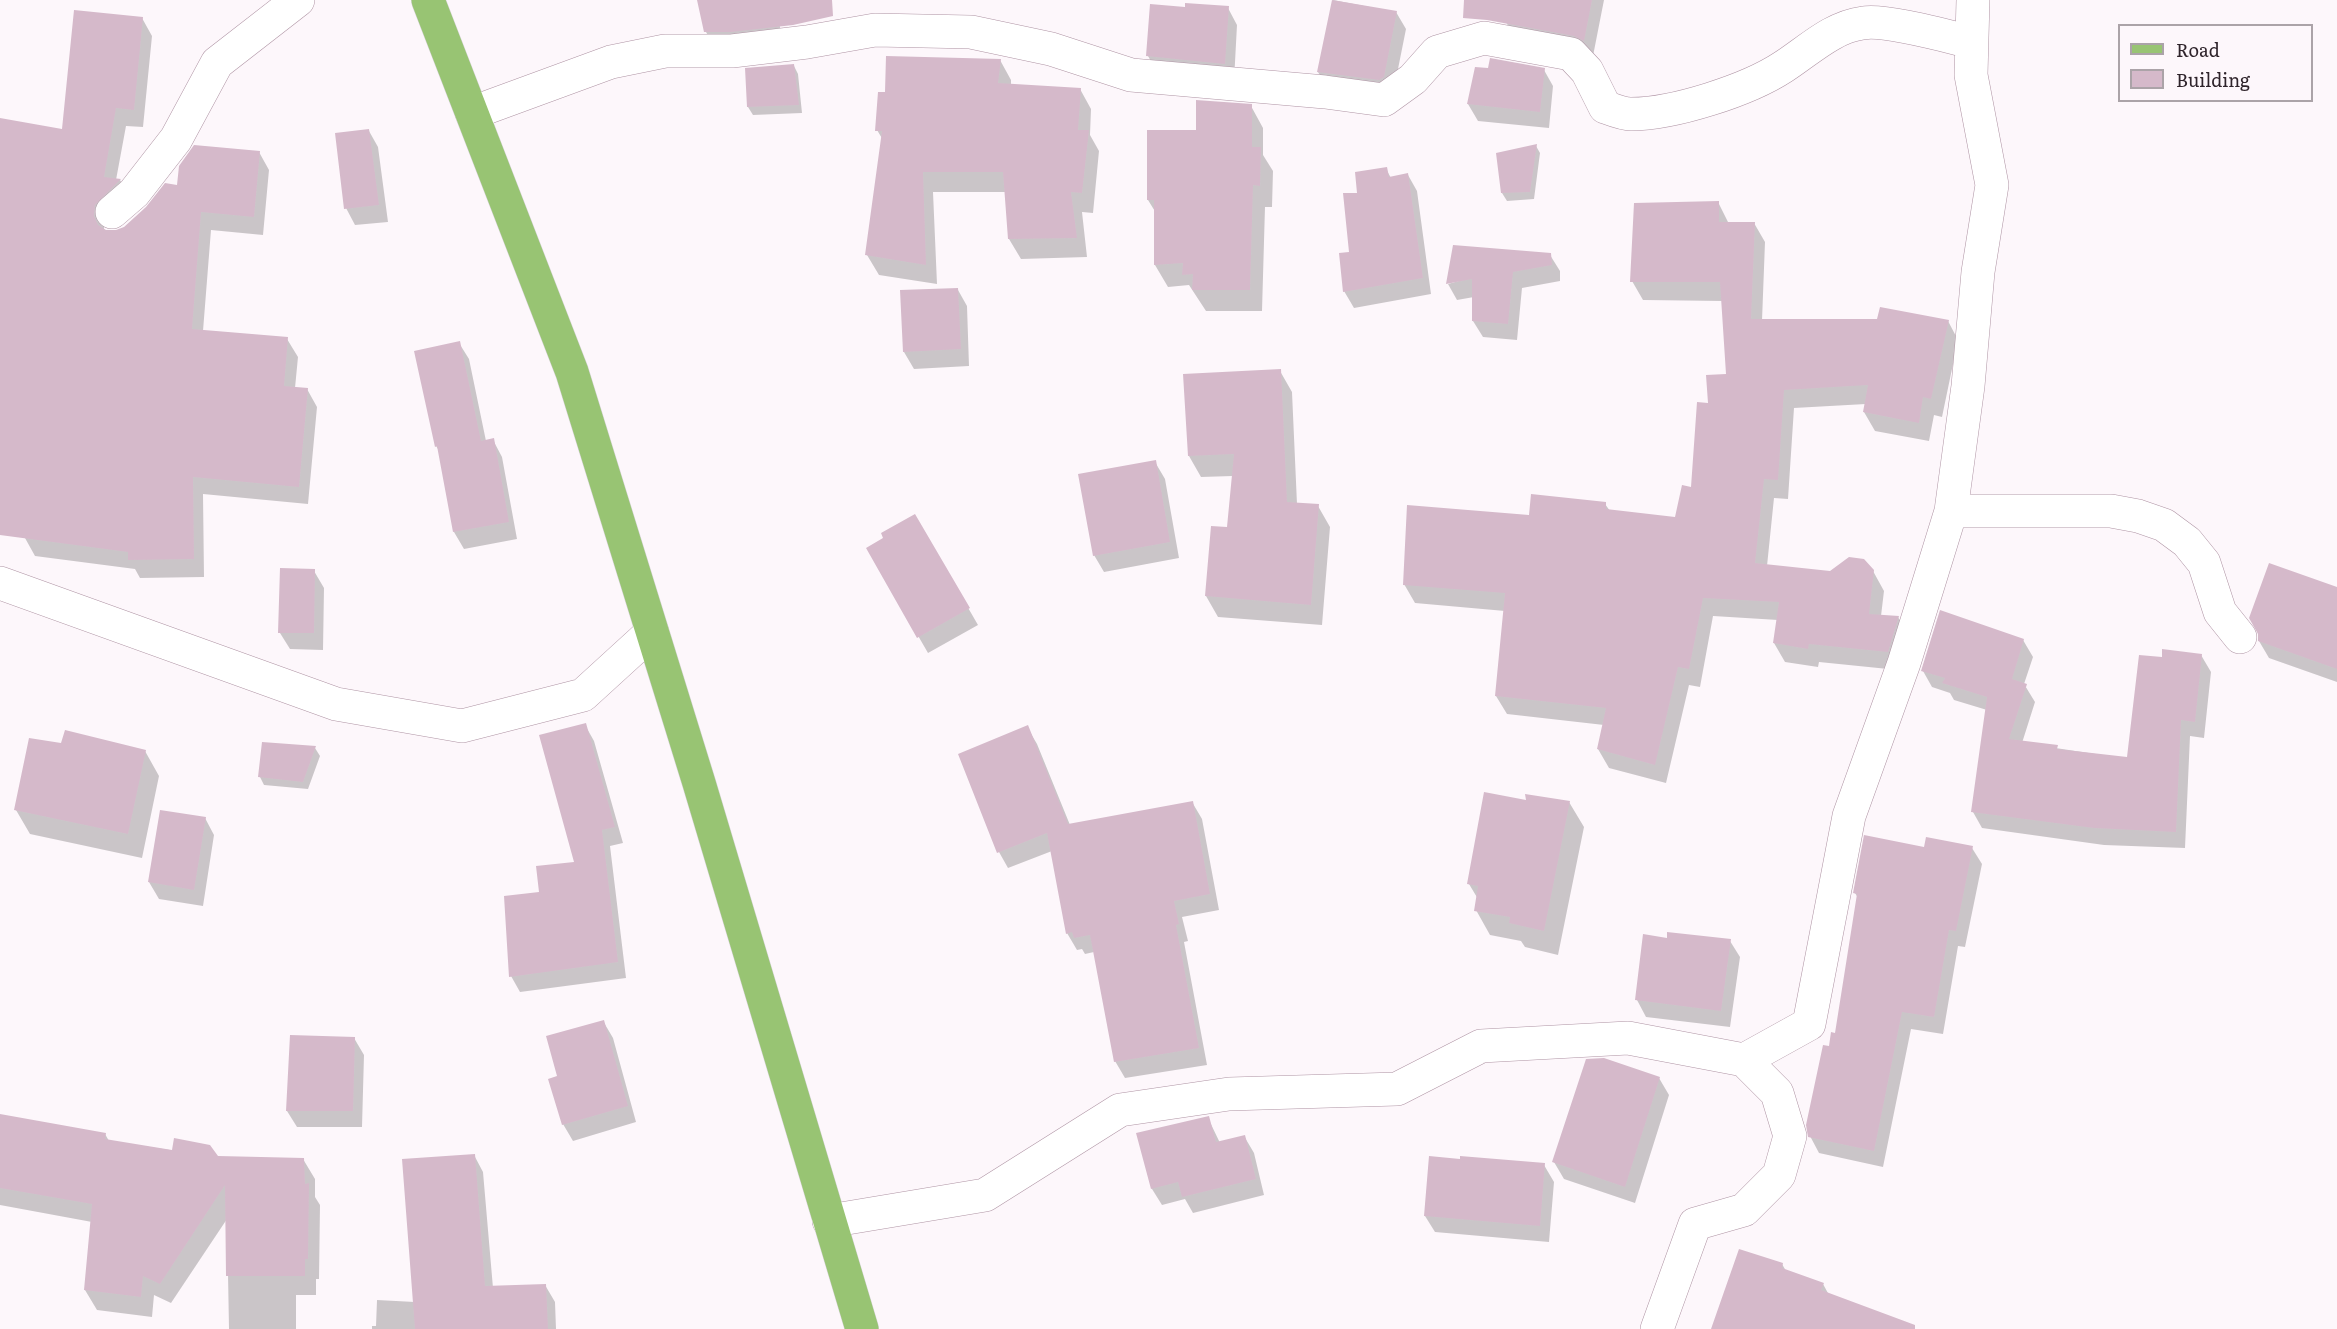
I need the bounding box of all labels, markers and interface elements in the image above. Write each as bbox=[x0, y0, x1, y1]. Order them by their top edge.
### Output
legend bbox=[2118, 24, 2313, 102]
text: Road bbox=[2176, 36, 2220, 63]
text: Building bbox=[2176, 66, 2250, 93]

